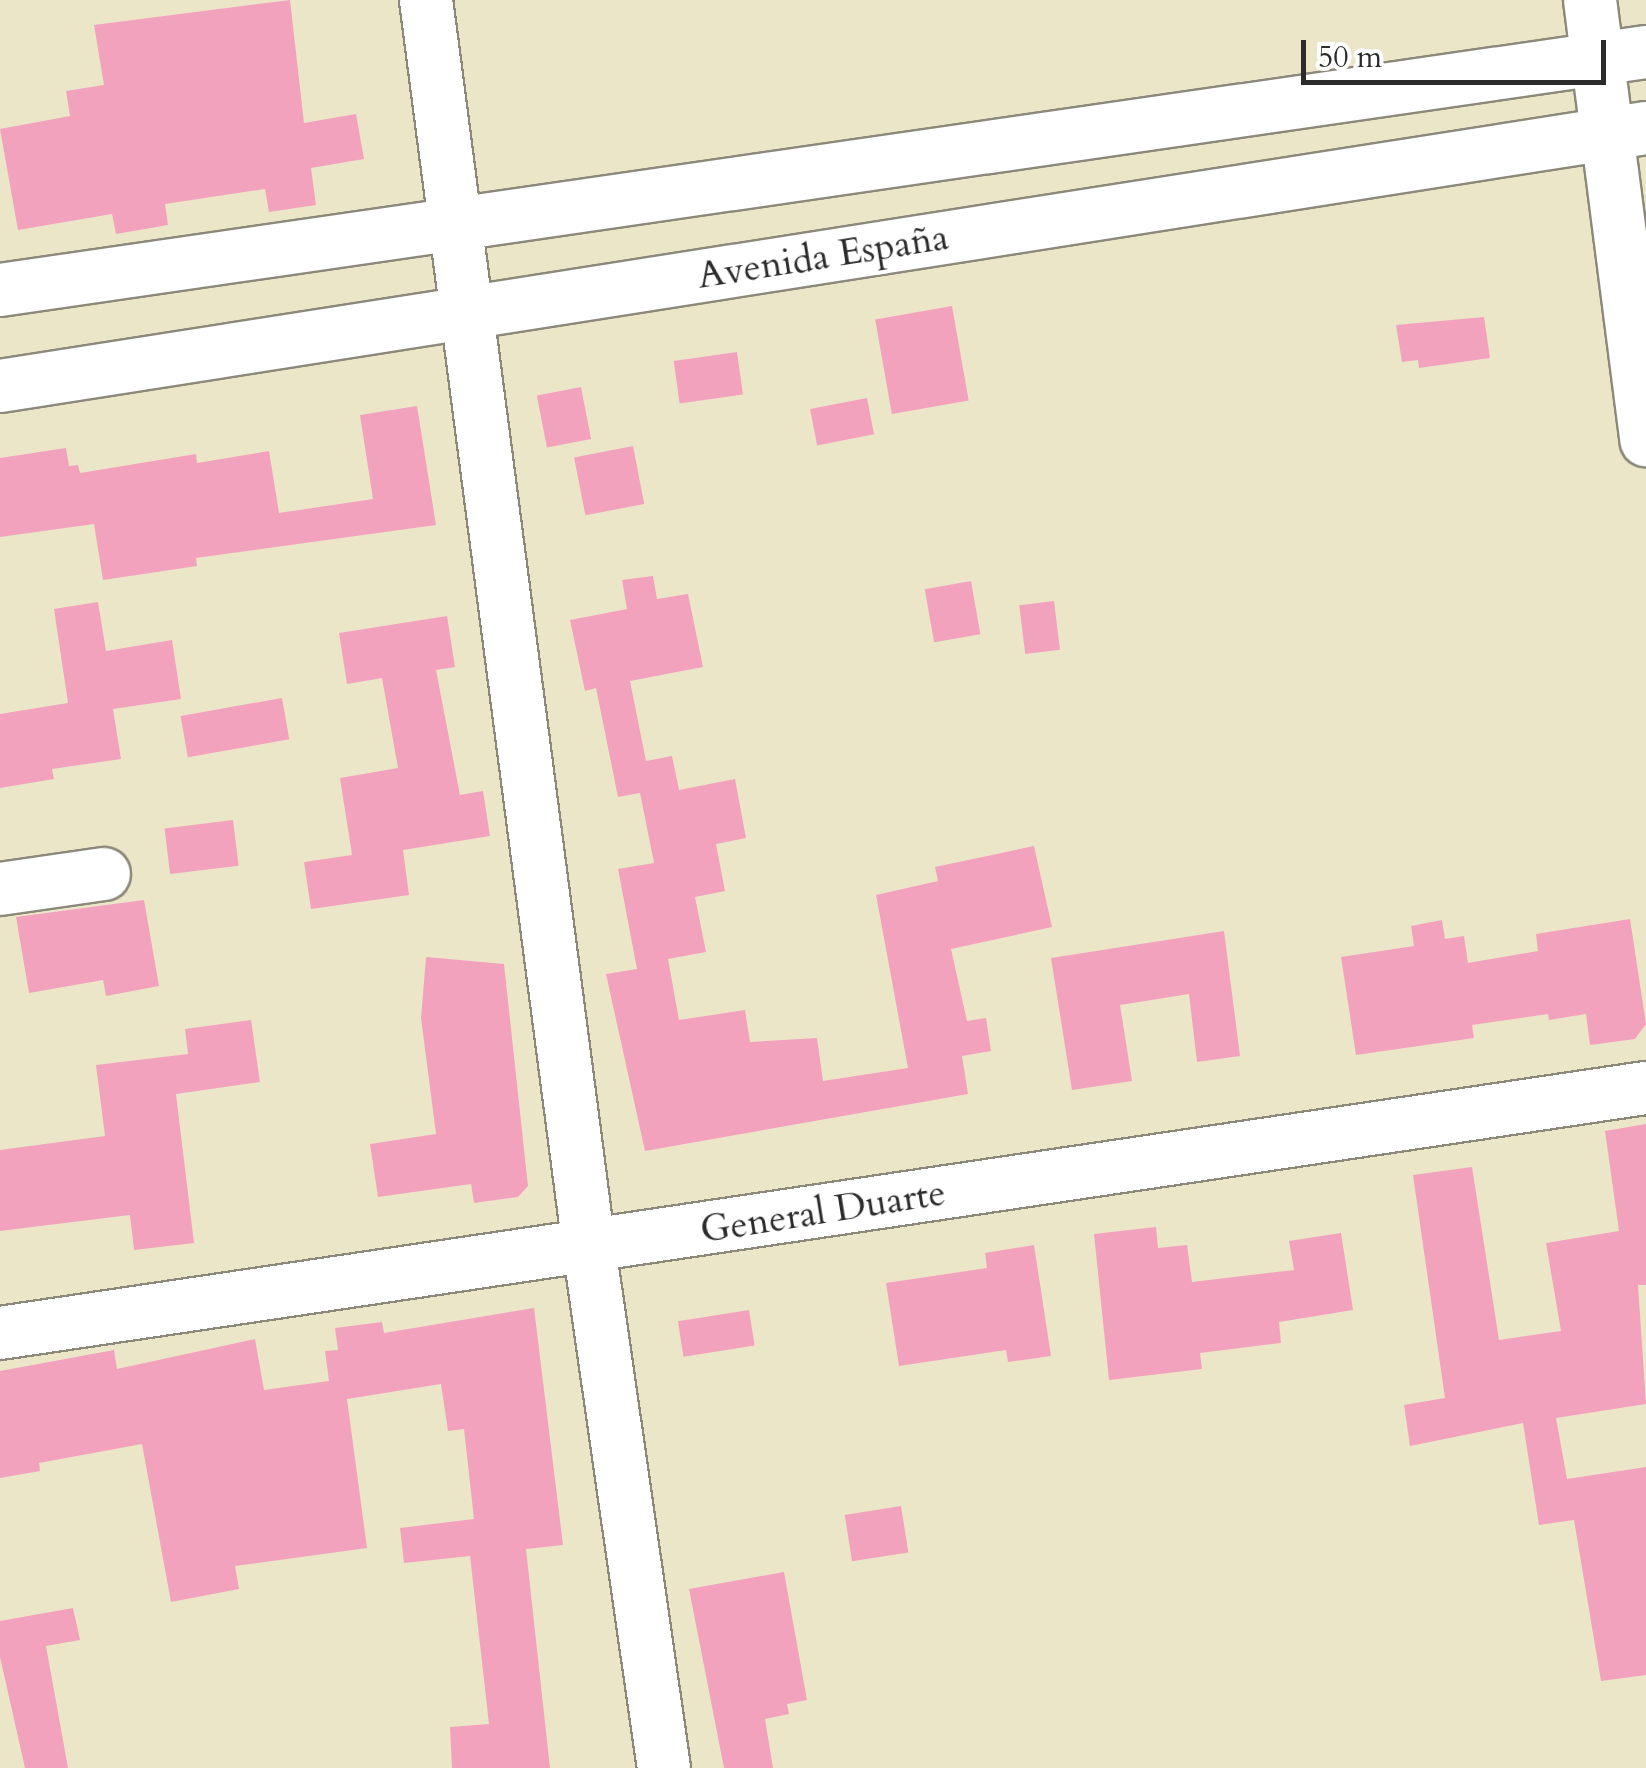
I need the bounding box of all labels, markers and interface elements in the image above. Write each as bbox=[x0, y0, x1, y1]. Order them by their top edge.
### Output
scale bar bbox=[1306, 20, 1611, 82]
text: 50 m bbox=[1318, 37, 1382, 78]
street label: Avenida España bbox=[694, 215, 952, 299]
street label: General Duarte bbox=[697, 1170, 949, 1254]

